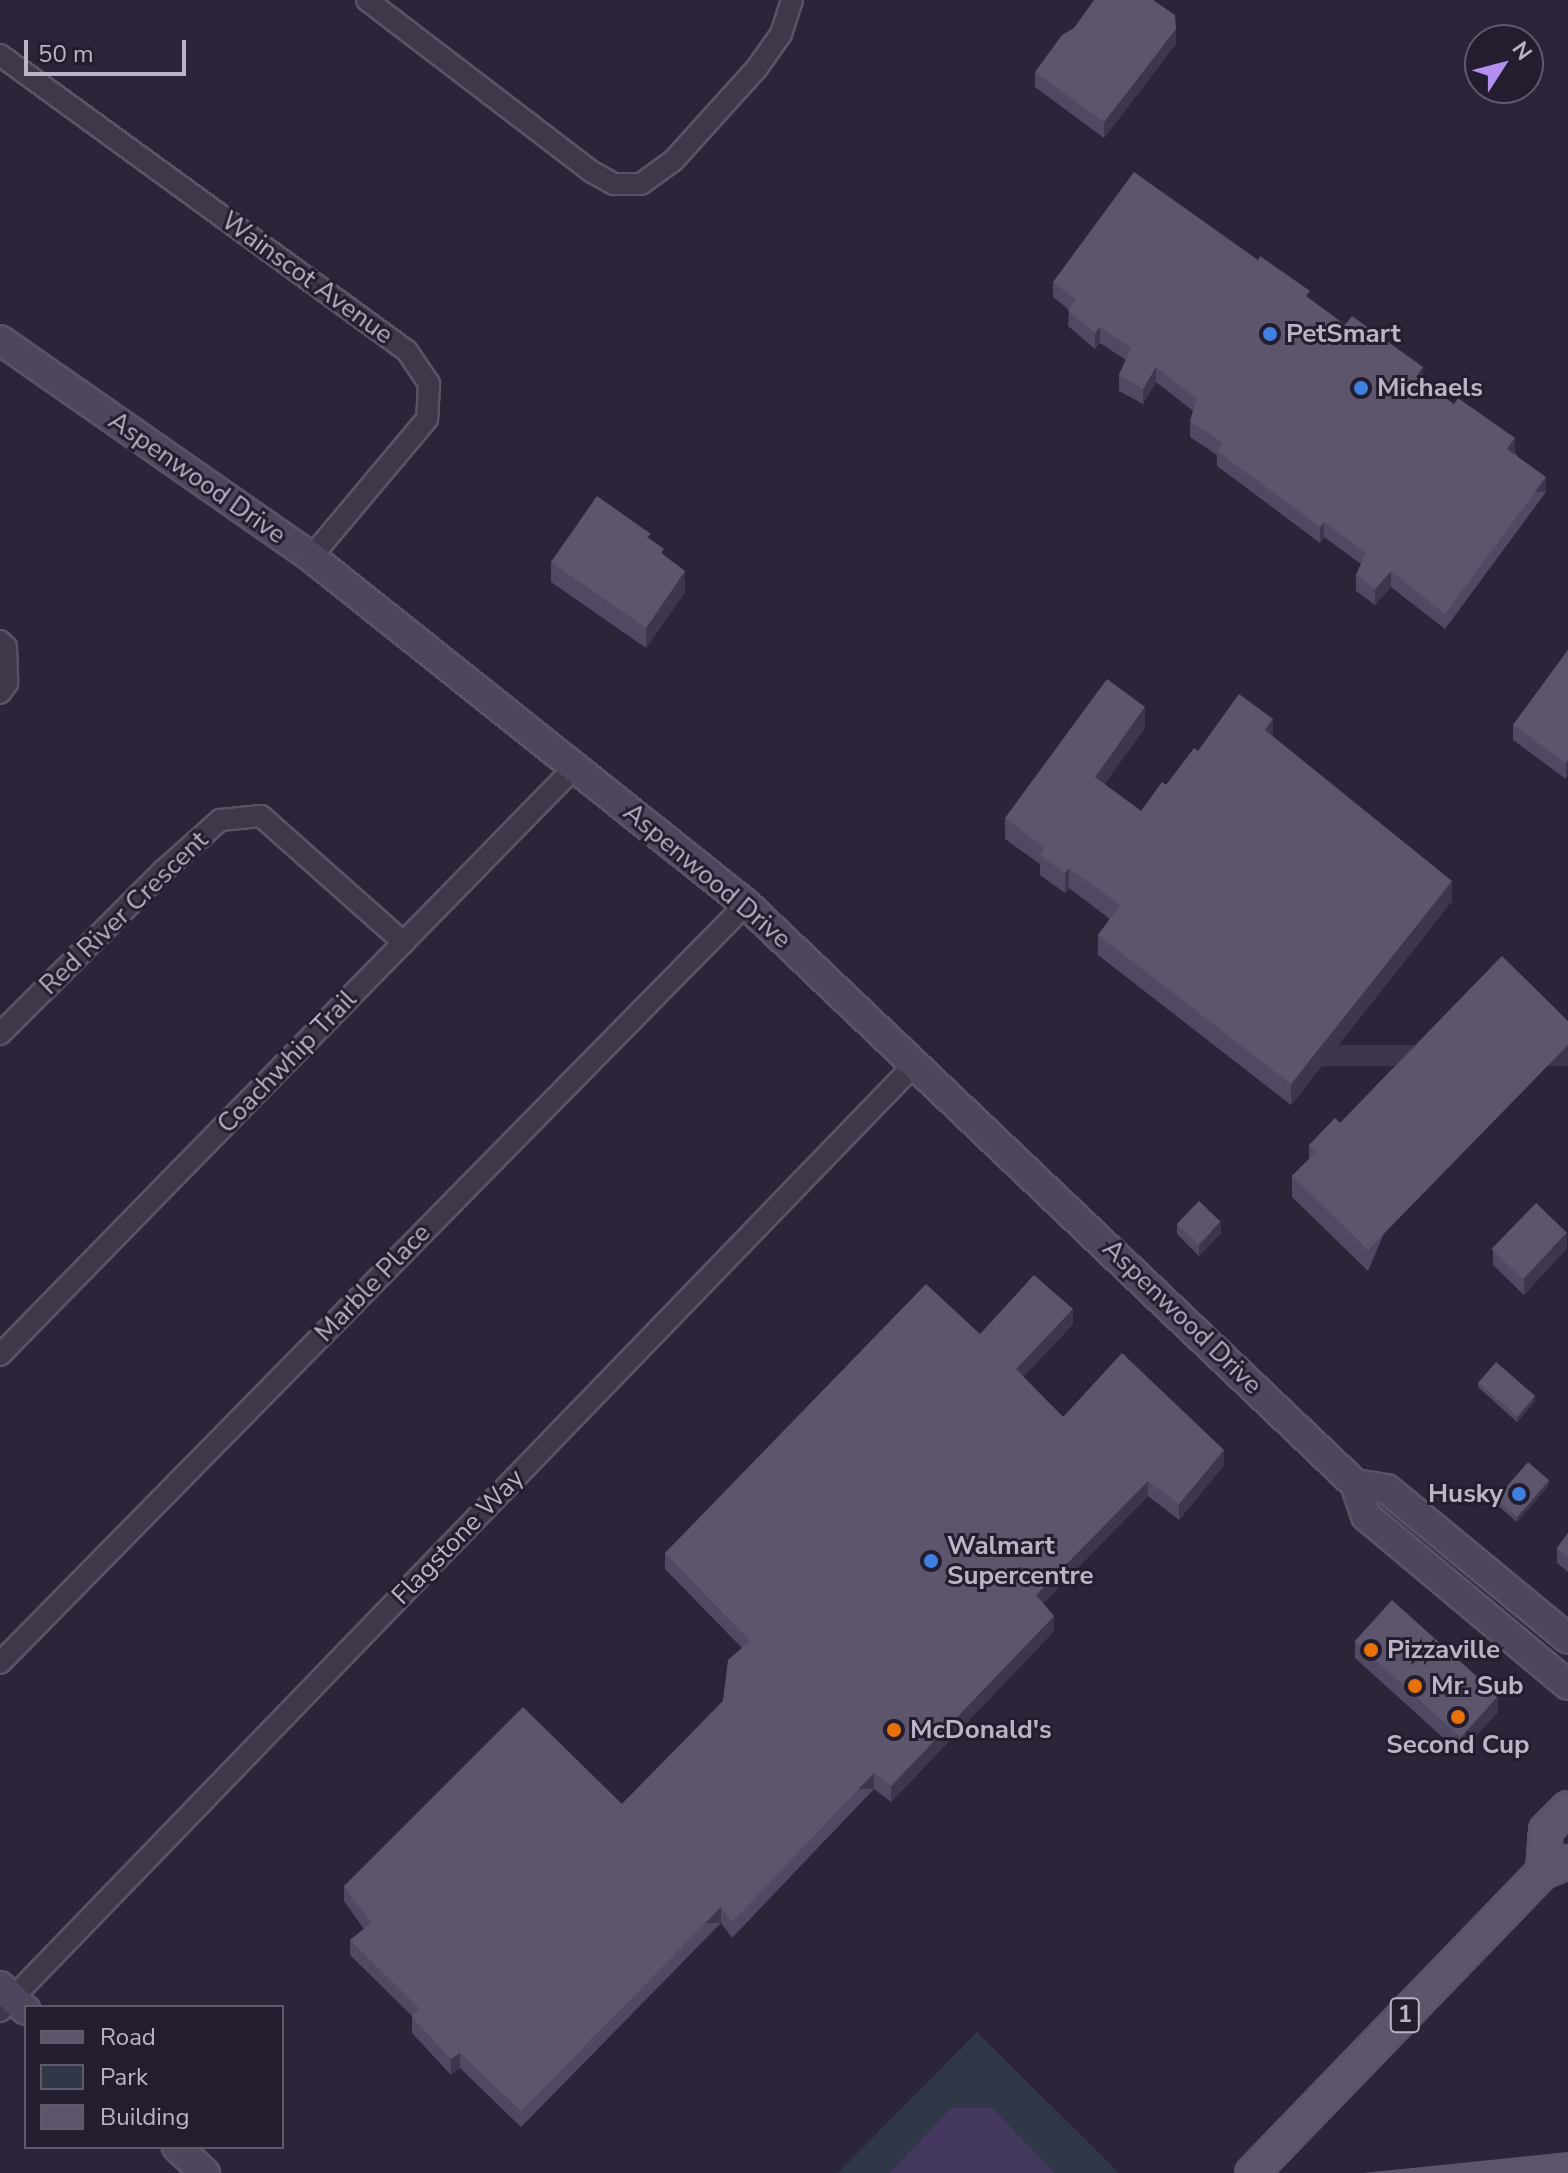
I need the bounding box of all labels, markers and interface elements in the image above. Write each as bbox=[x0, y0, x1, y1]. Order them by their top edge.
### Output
scale bar bbox=[28, 24, 190, 74]
north arrow bbox=[1464, 24, 1544, 104]
text: N bbox=[1505, 36, 1539, 67]
text: 50 m bbox=[38, 38, 94, 70]
street label: Wainscot Avenue bbox=[215, 205, 399, 351]
place label: PetSmart bbox=[1286, 318, 1401, 350]
marker: PetSmart bbox=[1261, 325, 1279, 343]
place label: Michaels bbox=[1377, 372, 1483, 404]
marker: Michaels bbox=[1352, 379, 1370, 397]
street label: Aspenwood Drive bbox=[102, 405, 292, 551]
street label: Aspenwood Drive bbox=[617, 797, 797, 955]
street label: Red River Crescent bbox=[33, 825, 215, 1001]
street label: Coachwhip Trail bbox=[211, 984, 363, 1140]
street label: Marble Place bbox=[309, 1217, 437, 1349]
street label: Aspenwood Drive bbox=[1096, 1233, 1268, 1401]
street label: Flagstone Way bbox=[386, 1463, 530, 1611]
place label: Husky bbox=[1428, 1478, 1503, 1510]
marker: Husky bbox=[1510, 1485, 1528, 1503]
place label: Walmart Supercentre bbox=[947, 1530, 1094, 1592]
marker: Walmart Supercentre bbox=[922, 1552, 940, 1570]
place label: Pizzaville bbox=[1387, 1634, 1500, 1666]
marker: Pizzaville bbox=[1362, 1641, 1380, 1659]
place label: Mr. Sub bbox=[1431, 1670, 1524, 1702]
marker: Mr. Sub bbox=[1406, 1677, 1424, 1695]
marker: Second Cup bbox=[1449, 1708, 1467, 1726]
place label: McDonald's bbox=[910, 1714, 1052, 1746]
marker: McDonald's bbox=[885, 1721, 903, 1739]
place label: Second Cup bbox=[1386, 1729, 1530, 1761]
road number: 1 bbox=[1389, 1995, 1421, 2035]
legend bbox=[24, 2005, 284, 2149]
text: Road bbox=[100, 2021, 156, 2053]
text: Park bbox=[100, 2061, 148, 2093]
text: Building bbox=[100, 2101, 190, 2133]

